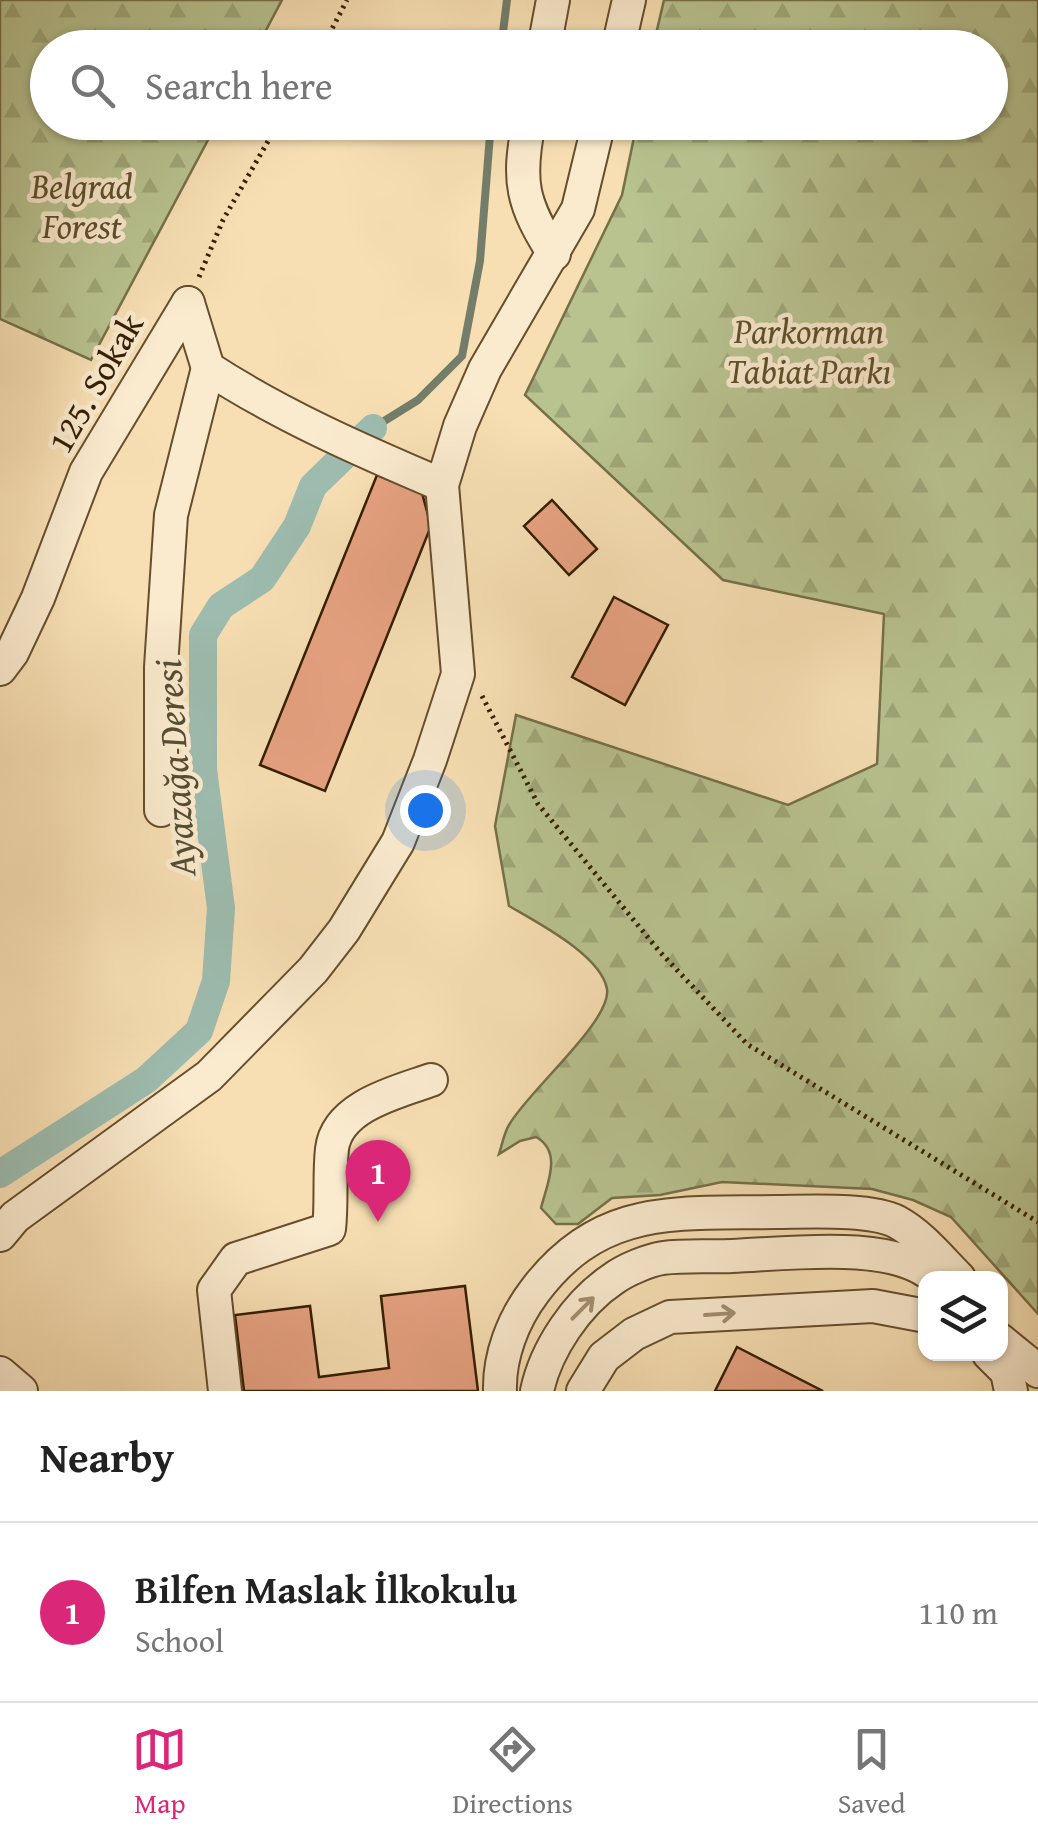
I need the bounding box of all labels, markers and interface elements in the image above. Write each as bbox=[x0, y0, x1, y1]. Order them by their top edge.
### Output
search box bbox=[30, 30, 1008, 140]
text: Search here bbox=[145, 57, 333, 113]
icon: search bbox=[65, 58, 120, 113]
park label: Belgrad Forest bbox=[30, 160, 133, 251]
street label: 125. Sokak bbox=[34, 303, 156, 462]
park label: Parkorman Tabiat Parkı bbox=[727, 305, 891, 396]
water label: Ayazağa Deresi bbox=[138, 657, 210, 879]
your location bbox=[400, 785, 451, 836]
pin: 1 bbox=[346, 1140, 410, 1222]
map controls bbox=[918, 1271, 1008, 1361]
button: layers bbox=[918, 1271, 1008, 1361]
one-way arrow bbox=[571, 1296, 595, 1320]
one-way arrow bbox=[703, 1304, 735, 1323]
text: Nearby bbox=[40, 1426, 174, 1487]
text: Bilfen Maslak İlkokulu bbox=[135, 1561, 517, 1617]
text: 1 bbox=[64, 1589, 81, 1636]
text: 110 m bbox=[919, 1589, 998, 1636]
text: School bbox=[135, 1617, 224, 1664]
tab: Map bbox=[132, 1722, 187, 1823]
tab: Directions bbox=[452, 1722, 573, 1823]
tab: Saved bbox=[838, 1722, 906, 1823]

